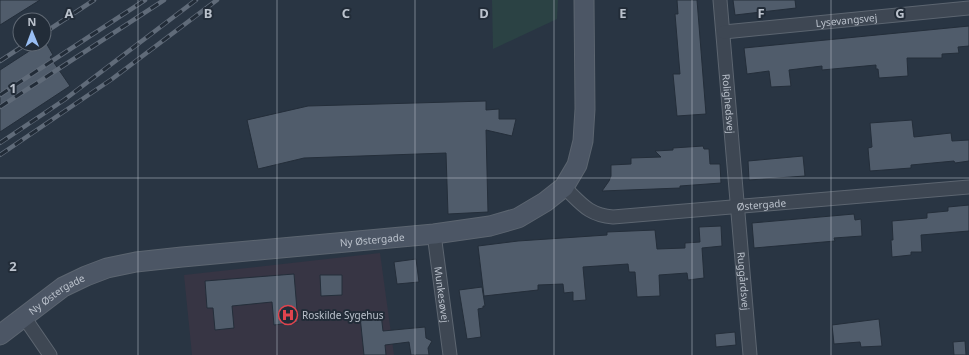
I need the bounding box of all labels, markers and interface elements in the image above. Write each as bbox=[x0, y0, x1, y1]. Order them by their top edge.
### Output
text: A bbox=[65, 4, 74, 22]
text: B bbox=[204, 4, 212, 22]
text: C bbox=[342, 4, 350, 22]
text: D bbox=[479, 4, 489, 22]
text: E bbox=[619, 4, 627, 22]
text: F bbox=[757, 4, 765, 22]
text: G bbox=[895, 4, 905, 22]
street label: Lysevangsvej bbox=[815, 10, 878, 30]
north arrow bbox=[12, 12, 52, 52]
text: N bbox=[27, 14, 36, 29]
street label: Rolighedsvej bbox=[719, 73, 738, 134]
text: 1 bbox=[9, 79, 17, 97]
street label: Østergade bbox=[736, 195, 787, 214]
street label: Ny Østergade bbox=[339, 230, 405, 250]
street label: Ruggårdsvej bbox=[734, 251, 753, 311]
text: 2 bbox=[9, 257, 17, 275]
street label: Munkesøvej bbox=[431, 266, 453, 323]
street label: Ny Østergade bbox=[26, 271, 87, 318]
hospital icon: Roskilde Sygehus bbox=[277, 304, 299, 326]
place label: Roskilde Sygehus bbox=[302, 308, 384, 322]

